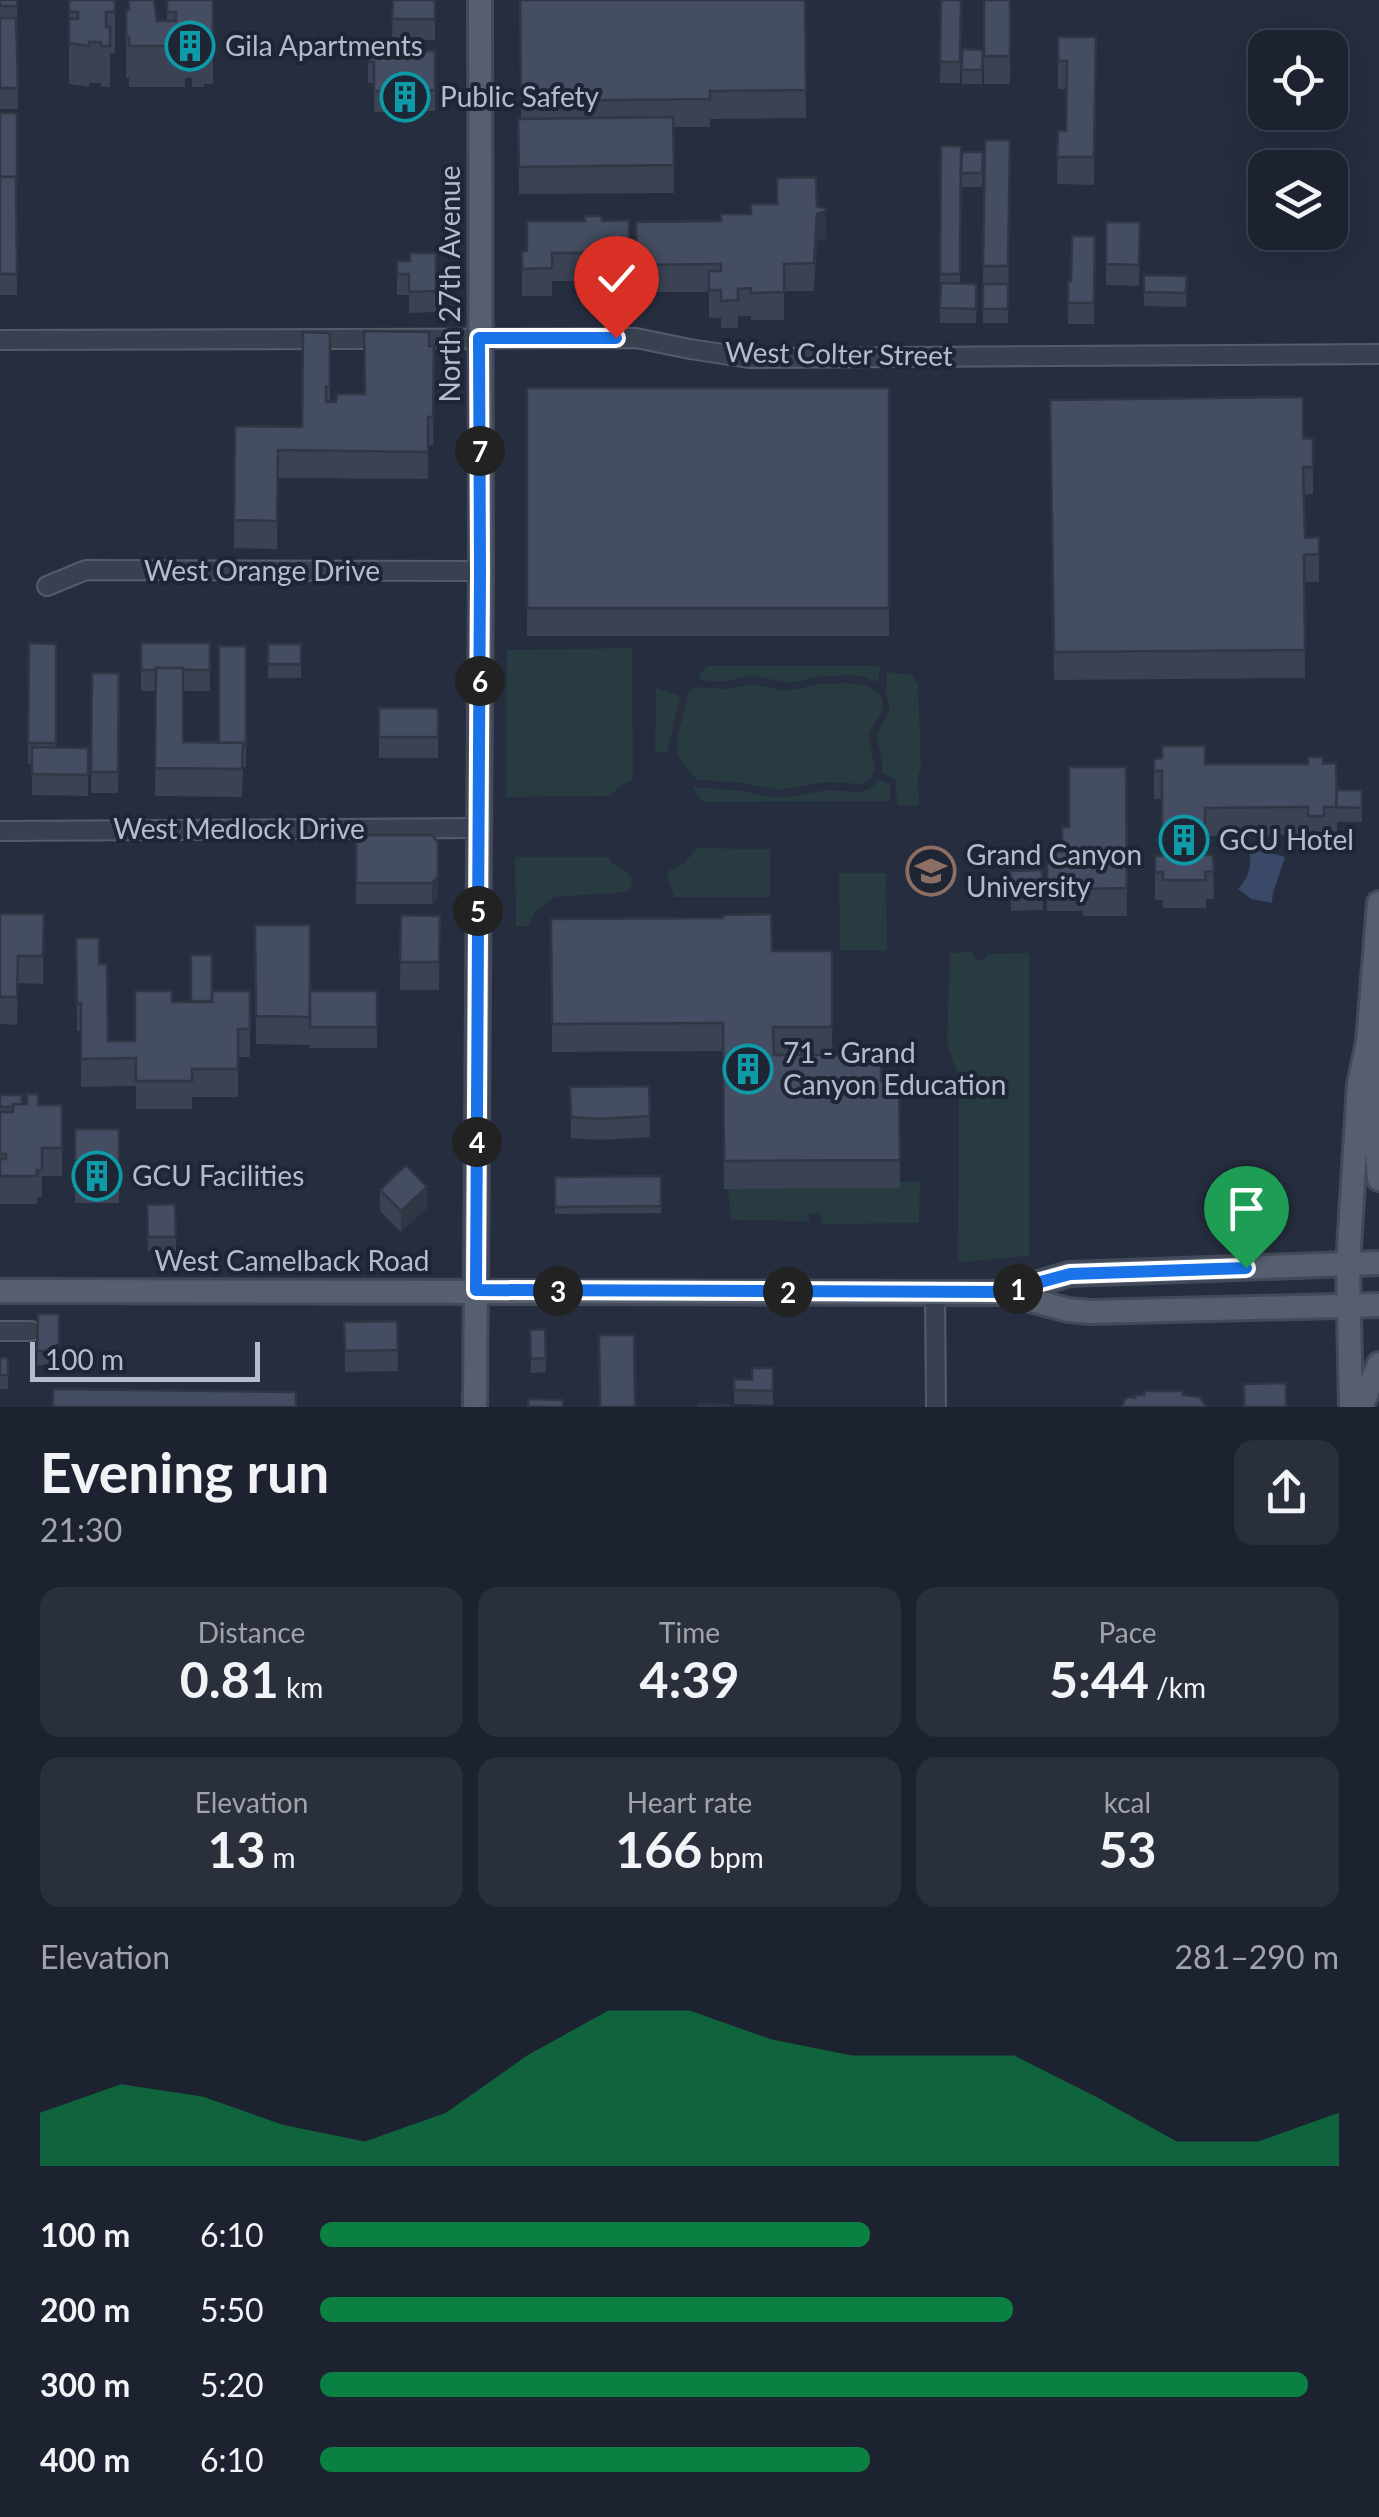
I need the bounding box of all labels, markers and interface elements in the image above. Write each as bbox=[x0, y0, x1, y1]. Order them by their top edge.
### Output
building icon: Gila Apartments bbox=[164, 20, 216, 72]
place label: Gila Apartments bbox=[225, 28, 423, 62]
map controls bbox=[1248, 30, 1348, 250]
button: locate bbox=[1248, 30, 1348, 130]
building icon: Public Safety bbox=[379, 71, 431, 123]
place label: Public Safety bbox=[440, 79, 600, 113]
button: layers bbox=[1248, 150, 1348, 250]
street label: North 27th Avenue bbox=[432, 166, 466, 402]
pin bbox=[574, 236, 659, 339]
icon: check bbox=[589, 251, 644, 306]
street label: West Colter Street bbox=[725, 334, 953, 372]
pin: 7 bbox=[455, 426, 505, 476]
text: 7 bbox=[472, 434, 488, 468]
street label: West Orange Drive bbox=[144, 553, 380, 587]
pin: 6 bbox=[455, 656, 505, 706]
text: 6 bbox=[472, 664, 488, 698]
street label: West Medlock Drive bbox=[113, 811, 365, 845]
building icon: GCU Hotel bbox=[1158, 814, 1210, 866]
place label: GCU Hotel bbox=[1219, 822, 1354, 856]
place label: Grand Canyon University bbox=[966, 837, 1142, 903]
school or university icon: Grand Canyon University bbox=[905, 845, 957, 897]
pin: 5 bbox=[453, 886, 503, 936]
text: 5 bbox=[470, 894, 486, 928]
place label: 71 - Grand Canyon Education bbox=[783, 1035, 1006, 1101]
building icon: 71 - Grand Canyon Education bbox=[722, 1043, 774, 1095]
pin: 4 bbox=[452, 1117, 502, 1167]
text: 4 bbox=[469, 1125, 485, 1159]
building icon: GCU Facilities bbox=[71, 1150, 123, 1202]
place label: GCU Facilities bbox=[132, 1158, 304, 1192]
pin bbox=[1204, 1166, 1289, 1269]
icon: arrive bbox=[1219, 1181, 1274, 1236]
street label: West Camelback Road bbox=[154, 1243, 430, 1277]
pin: 1 bbox=[993, 1264, 1043, 1314]
pin: 3 bbox=[533, 1266, 583, 1316]
pin: 2 bbox=[763, 1267, 813, 1317]
text: 1 bbox=[1010, 1272, 1026, 1306]
text: 3 bbox=[550, 1274, 566, 1308]
text: 2 bbox=[780, 1275, 796, 1309]
scale bar bbox=[30, 1337, 260, 1382]
text: 100 m bbox=[45, 1342, 124, 1376]
text: Evening run bbox=[40, 1439, 329, 1505]
button: share bbox=[1234, 1440, 1339, 1545]
text: 21:30 bbox=[40, 1510, 122, 1549]
text: Distance bbox=[198, 1615, 305, 1649]
text: Time bbox=[659, 1615, 720, 1649]
text: Pace bbox=[1098, 1615, 1157, 1649]
text: 0.81 bbox=[180, 1649, 279, 1709]
text: 4:39 bbox=[640, 1649, 739, 1709]
text: 5:44 bbox=[1049, 1649, 1149, 1709]
text: km bbox=[279, 1670, 323, 1704]
text: /km bbox=[1149, 1670, 1206, 1704]
text: Elevation bbox=[195, 1785, 308, 1819]
text: Heart rate bbox=[627, 1785, 752, 1819]
text: kcal bbox=[1104, 1785, 1151, 1819]
text: 13 bbox=[207, 1819, 265, 1879]
text: 166 bbox=[615, 1819, 702, 1879]
text: 53 bbox=[1098, 1819, 1157, 1879]
text: m bbox=[265, 1840, 296, 1874]
text: bpm bbox=[702, 1840, 764, 1874]
text: Elevation bbox=[40, 1937, 170, 1976]
text: 281–290 m bbox=[1175, 1937, 1339, 1976]
text: 100 m bbox=[40, 2215, 130, 2254]
text: 6:10 bbox=[200, 2215, 264, 2254]
text: 200 m bbox=[40, 2290, 130, 2329]
text: 5:50 bbox=[200, 2290, 264, 2329]
text: 300 m bbox=[40, 2365, 130, 2404]
text: 5:20 bbox=[200, 2365, 264, 2404]
text: 400 m bbox=[40, 2440, 130, 2479]
text: 6:10 bbox=[200, 2440, 264, 2479]

